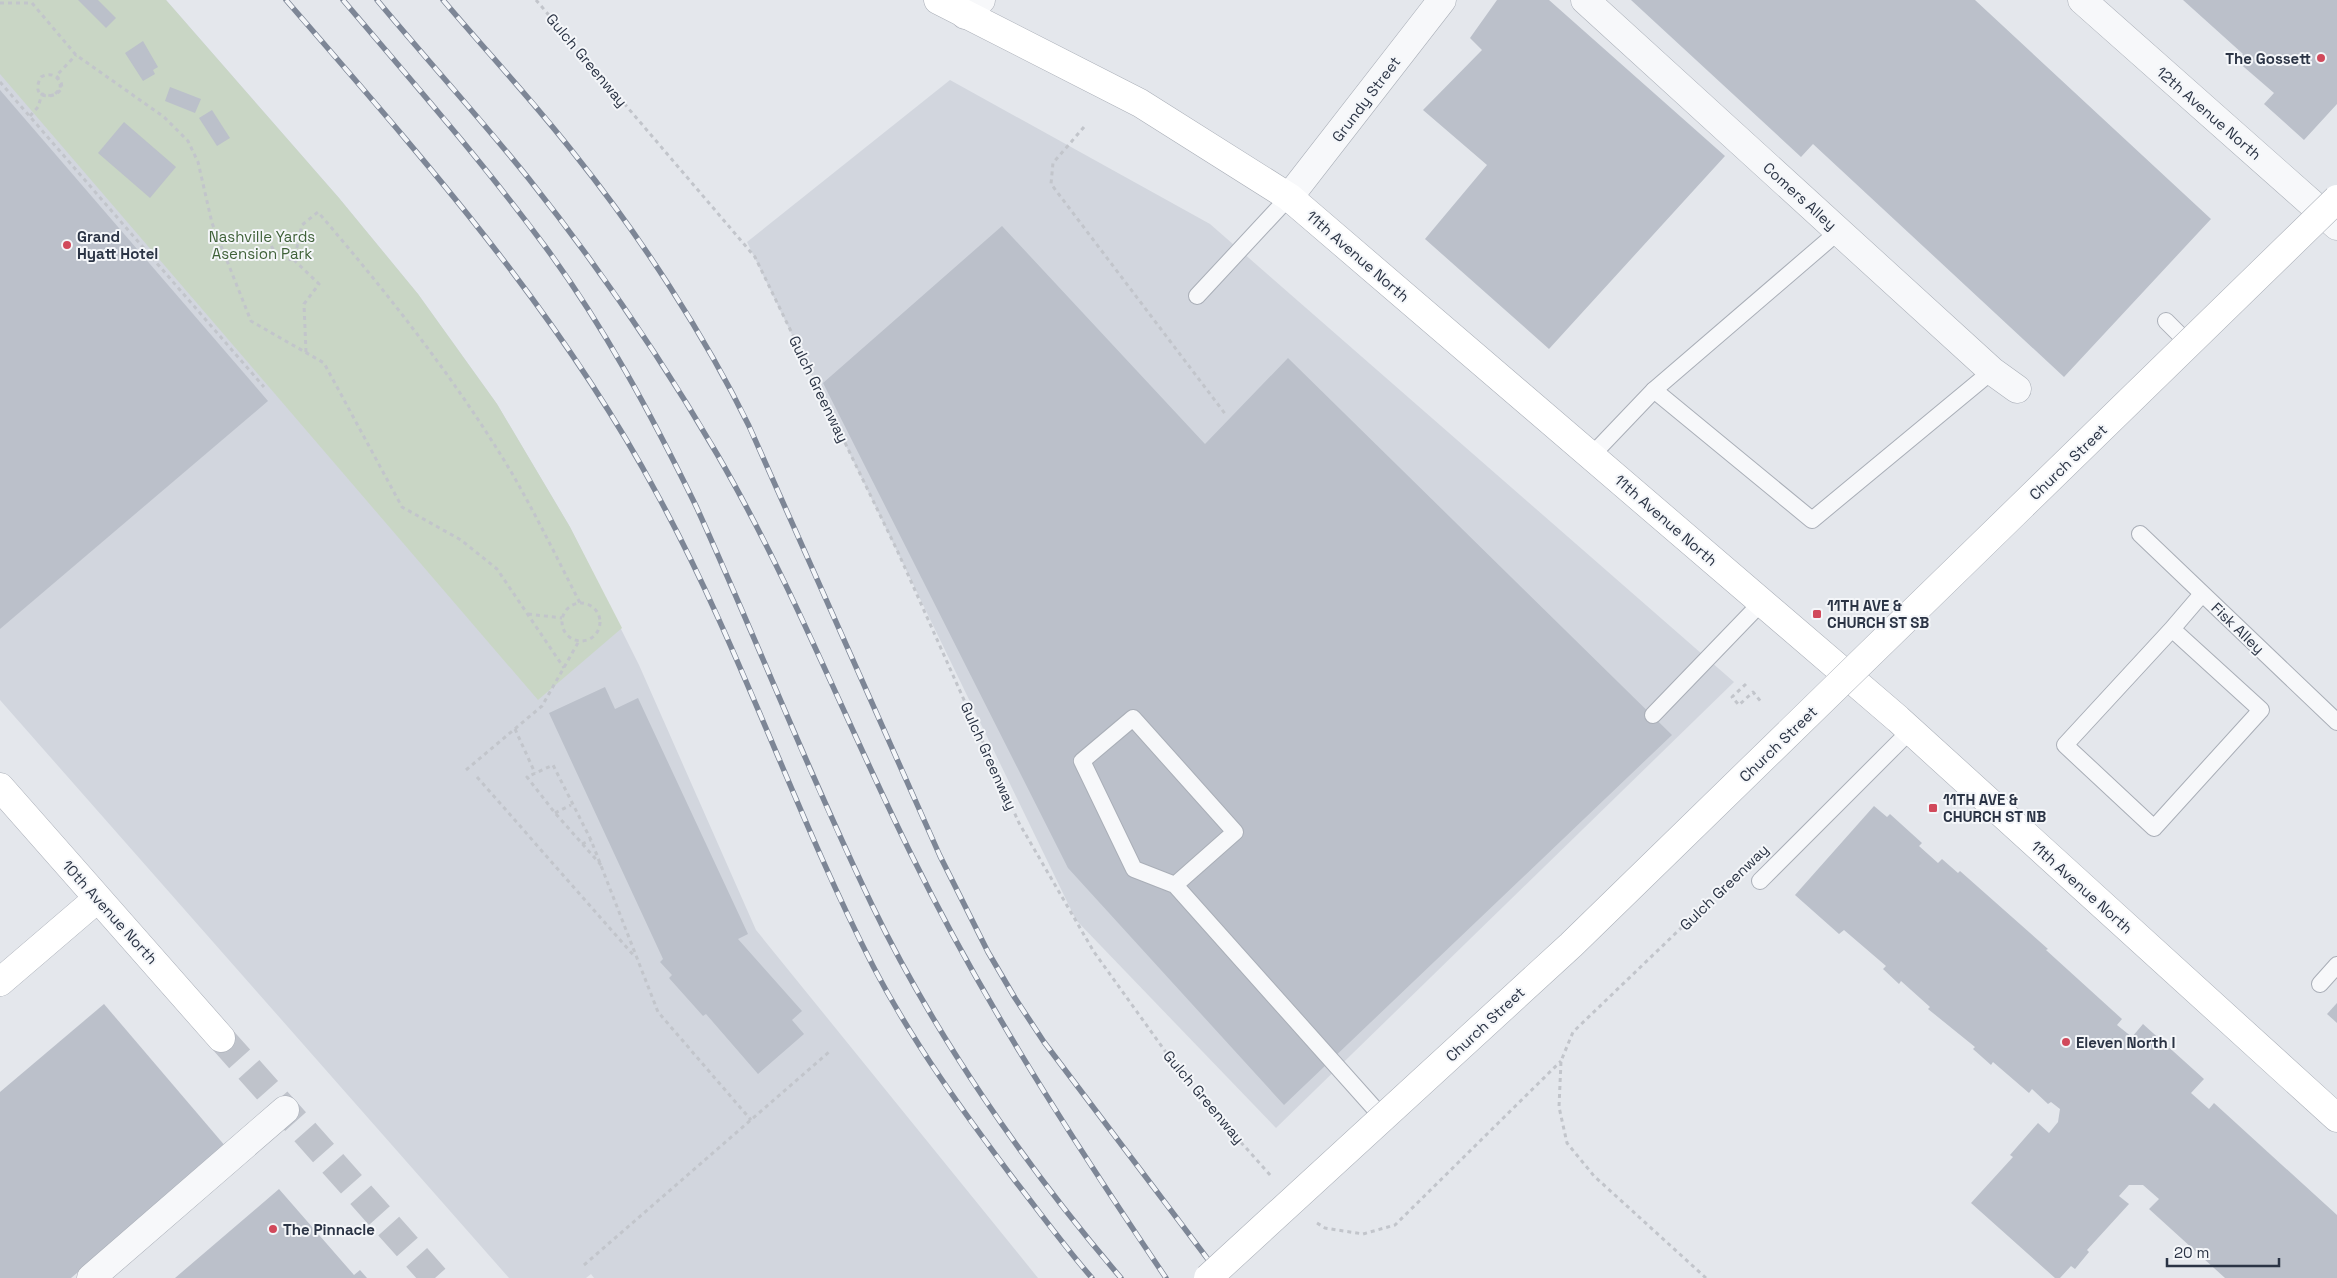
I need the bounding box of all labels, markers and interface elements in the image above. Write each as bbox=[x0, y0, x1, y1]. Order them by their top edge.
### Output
street label: Gulch Greenway bbox=[542, 9, 632, 111]
place label: The Gossett bbox=[2225, 49, 2311, 68]
street label: Grundy Street bbox=[1328, 52, 1404, 146]
marker: The Gossett bbox=[2315, 52, 2327, 64]
street label: 12th Avenue North bbox=[2153, 62, 2265, 164]
street label: Comers Alley bbox=[1759, 158, 1841, 234]
street label: 11th Avenue North bbox=[1303, 206, 1413, 306]
place label: Grand Hyatt Hotel bbox=[77, 227, 158, 263]
park label: Nashville Yards Asension Park bbox=[209, 227, 315, 263]
marker: Grand Hyatt Hotel bbox=[61, 239, 73, 251]
street label: Gulch Greenway bbox=[785, 333, 853, 445]
street label: Church Street bbox=[2025, 420, 2111, 504]
street label: 11th Avenue North bbox=[1611, 470, 1721, 570]
place label: 11TH AVE & CHURCH ST SB bbox=[1827, 596, 1929, 632]
street label: Fisk Alley bbox=[2208, 598, 2268, 658]
marker: 11TH AVE & CHURCH ST SB bbox=[1811, 608, 1823, 620]
street label: Gulch Greenway bbox=[957, 699, 1021, 813]
street label: Church Street bbox=[1735, 702, 1821, 786]
place label: 11TH AVE & CHURCH ST NB bbox=[1943, 790, 2046, 826]
marker: 11TH AVE & CHURCH ST NB bbox=[1927, 802, 1939, 814]
street label: 11th Avenue North bbox=[2027, 836, 2137, 938]
street label: Gulch Greenway bbox=[1676, 840, 1772, 934]
street label: 10th Avenue North bbox=[58, 856, 162, 968]
street label: Church Street bbox=[1442, 983, 1529, 1065]
place label: Eleven North I bbox=[2076, 1033, 2175, 1052]
marker: Eleven North I bbox=[2060, 1036, 2072, 1048]
street label: Gulch Greenway bbox=[1159, 1046, 1249, 1148]
place label: The Pinnacle bbox=[283, 1220, 375, 1239]
marker: The Pinnacle bbox=[267, 1223, 279, 1235]
scale bar bbox=[2167, 1236, 2280, 1268]
text: 20 m bbox=[2174, 1243, 2209, 1262]

